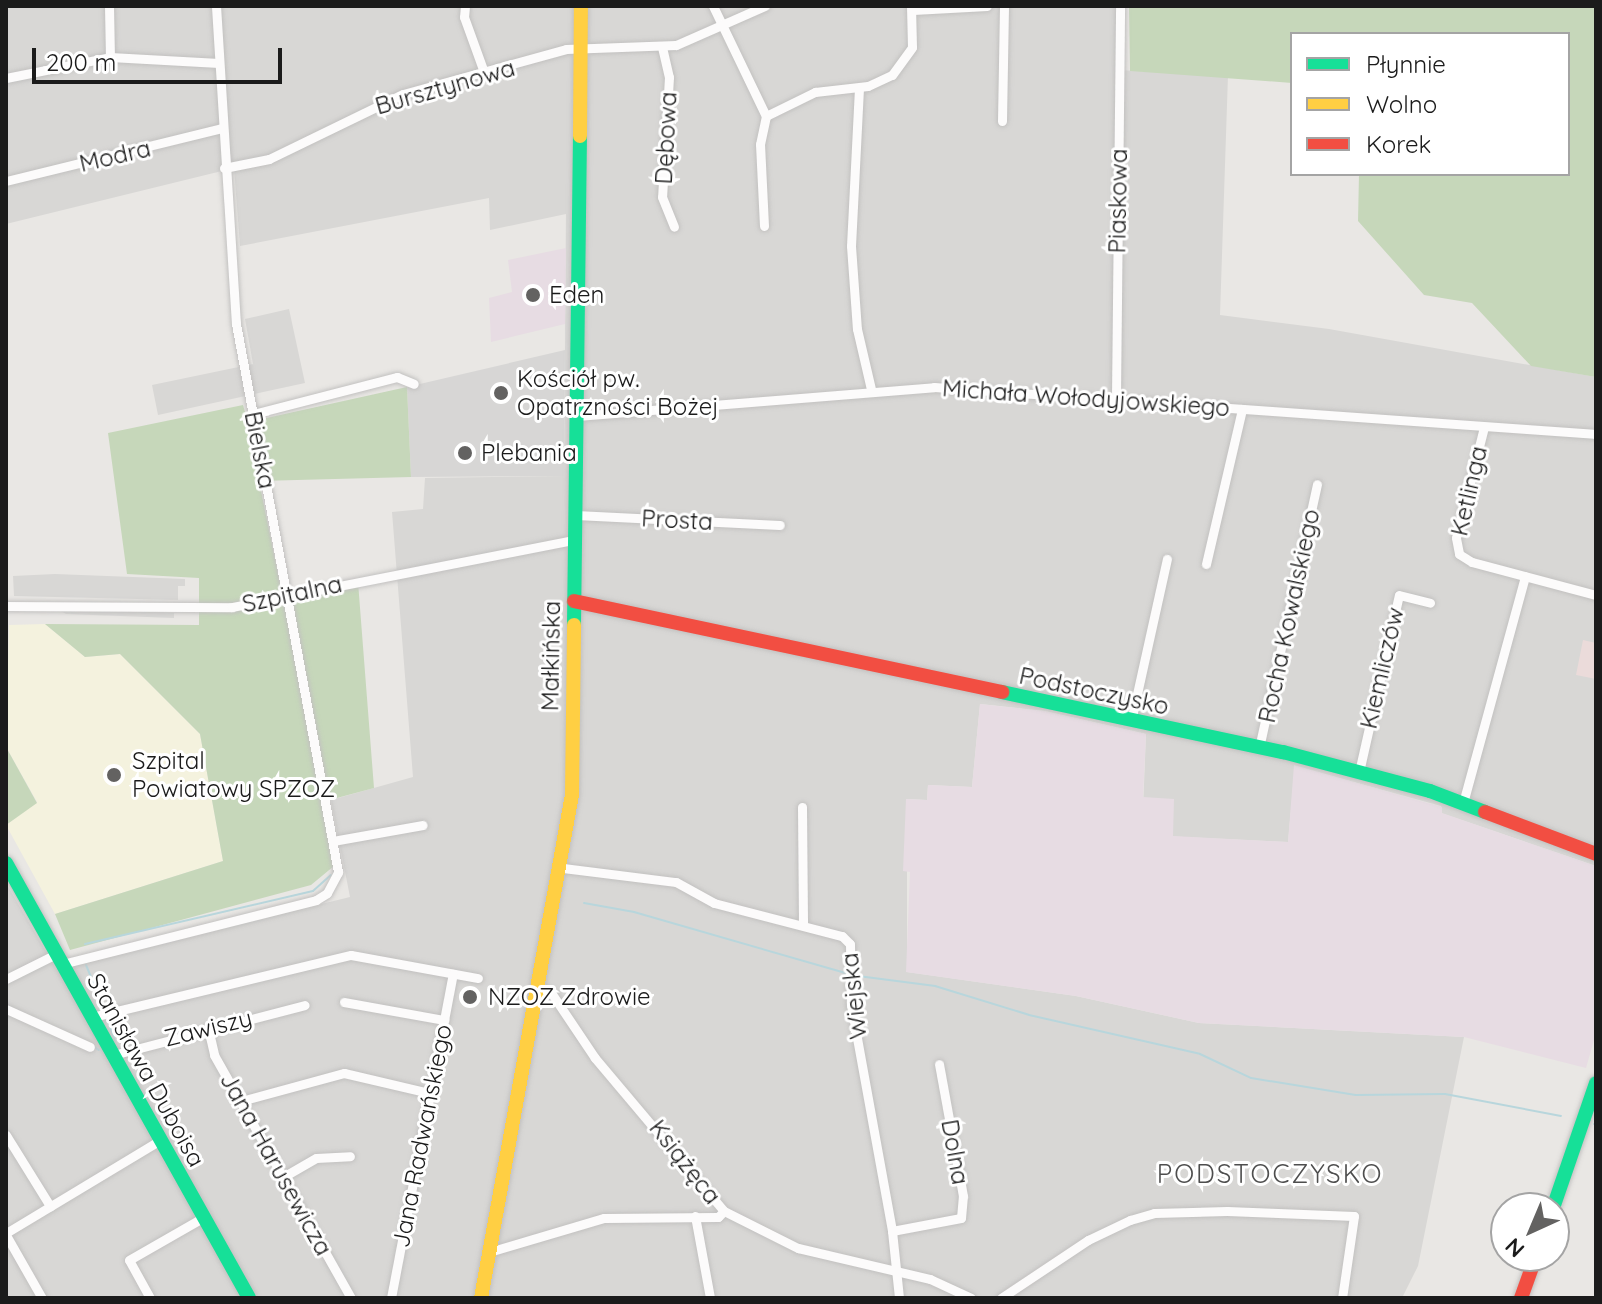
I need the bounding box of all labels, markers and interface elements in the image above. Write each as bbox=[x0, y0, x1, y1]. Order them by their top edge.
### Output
scale bar bbox=[36, 32, 286, 82]
legend bbox=[1290, 32, 1570, 176]
text: 200 m bbox=[46, 47, 116, 77]
text: Płynnie bbox=[1366, 49, 1446, 79]
street label: Bursztynowa bbox=[372, 53, 518, 121]
text: Wolno bbox=[1366, 89, 1437, 119]
street label: Dębowa bbox=[649, 91, 683, 185]
text: Korek bbox=[1366, 129, 1431, 159]
street label: Modra bbox=[76, 134, 154, 178]
street label: Piaskowa bbox=[1103, 148, 1133, 254]
place label: Eden bbox=[549, 281, 604, 309]
marker: Eden bbox=[524, 286, 542, 304]
place label: Kościół pw. Opatrzności Bożej bbox=[517, 365, 719, 421]
street label: Michała Wołodyjowskiego bbox=[941, 374, 1231, 422]
marker: Kościół pw. Opatrzności Bożej bbox=[492, 384, 510, 402]
street label: Bielska bbox=[238, 409, 282, 491]
place label: Plebania bbox=[481, 439, 577, 467]
street label: Ketlinga bbox=[1445, 443, 1493, 539]
marker: Plebania bbox=[456, 444, 474, 462]
street label: Prosta bbox=[641, 504, 713, 536]
street label: Rocha Kowalskiego bbox=[1252, 507, 1326, 725]
street label: Szpitalna bbox=[239, 569, 345, 619]
street label: Małkińska bbox=[536, 601, 566, 711]
street label: Kiemliczów bbox=[1354, 604, 1410, 732]
street label: Podstoczysko bbox=[1017, 661, 1171, 721]
place label: Szpital Powiatowy SPZOZ bbox=[132, 747, 335, 803]
marker: Szpital Powiatowy SPZOZ bbox=[103, 764, 125, 786]
street label: Wiejska bbox=[835, 951, 873, 1041]
street label: Stanisława Duboisa bbox=[81, 968, 211, 1172]
place label: NZOZ Zdrowie bbox=[488, 983, 651, 1011]
marker: NZOZ Zdrowie bbox=[459, 986, 481, 1008]
street label: Zawiszy bbox=[161, 1003, 255, 1053]
street label: Jana Radwańskiego bbox=[386, 1022, 458, 1250]
street label: Jana Harusewicza bbox=[214, 1068, 338, 1260]
street label: Książęca bbox=[643, 1114, 727, 1210]
street label: Dolna bbox=[935, 1117, 975, 1187]
district label: PODSTOCZYSKO bbox=[1157, 1158, 1383, 1190]
north arrow bbox=[1490, 1192, 1570, 1272]
text: N bbox=[1499, 1232, 1530, 1264]

